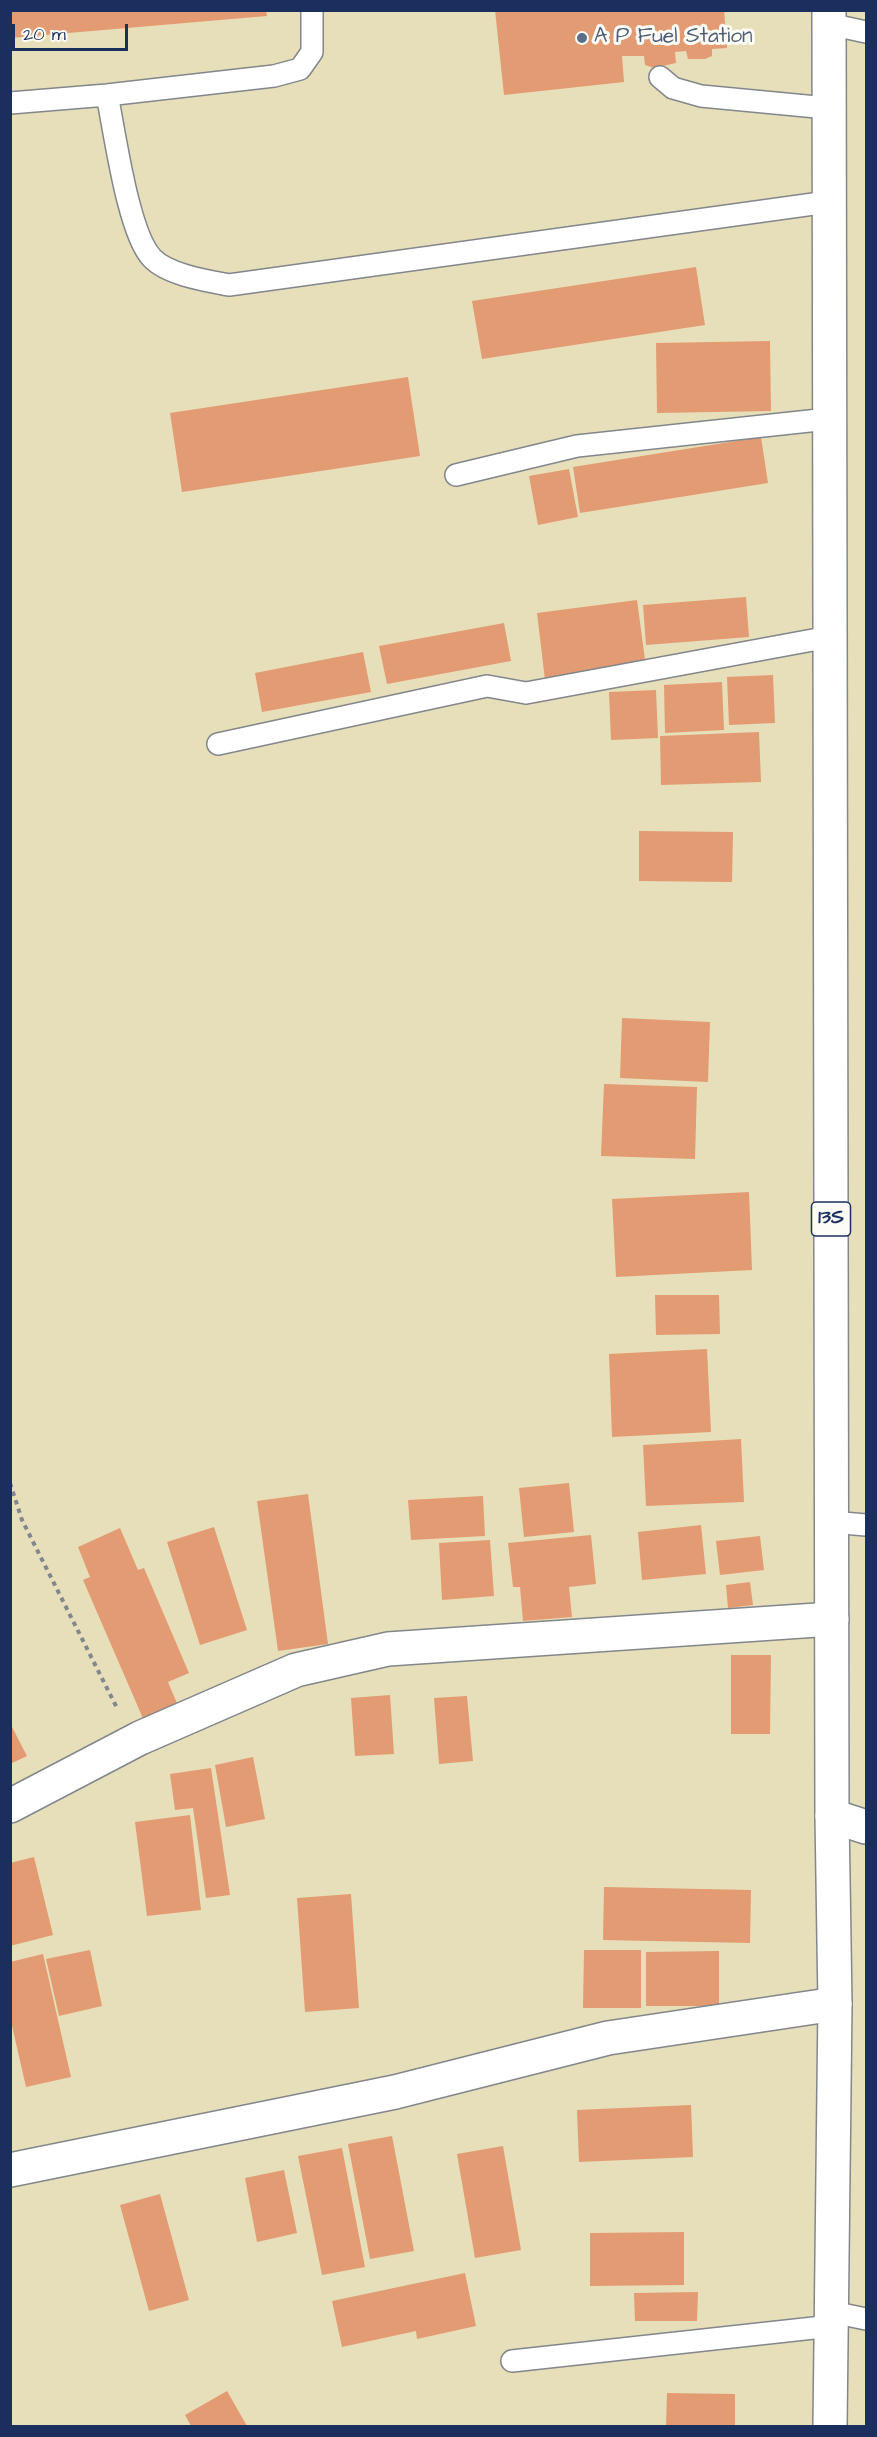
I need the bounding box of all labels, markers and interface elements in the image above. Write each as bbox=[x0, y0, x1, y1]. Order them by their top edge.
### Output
scale bar bbox=[15, 12, 130, 50]
text: 20 m bbox=[23, 22, 66, 47]
place label: A P Fuel Station bbox=[594, 25, 753, 51]
marker: A P Fuel Station bbox=[575, 31, 589, 45]
road number: 13S bbox=[812, 1202, 850, 1236]

